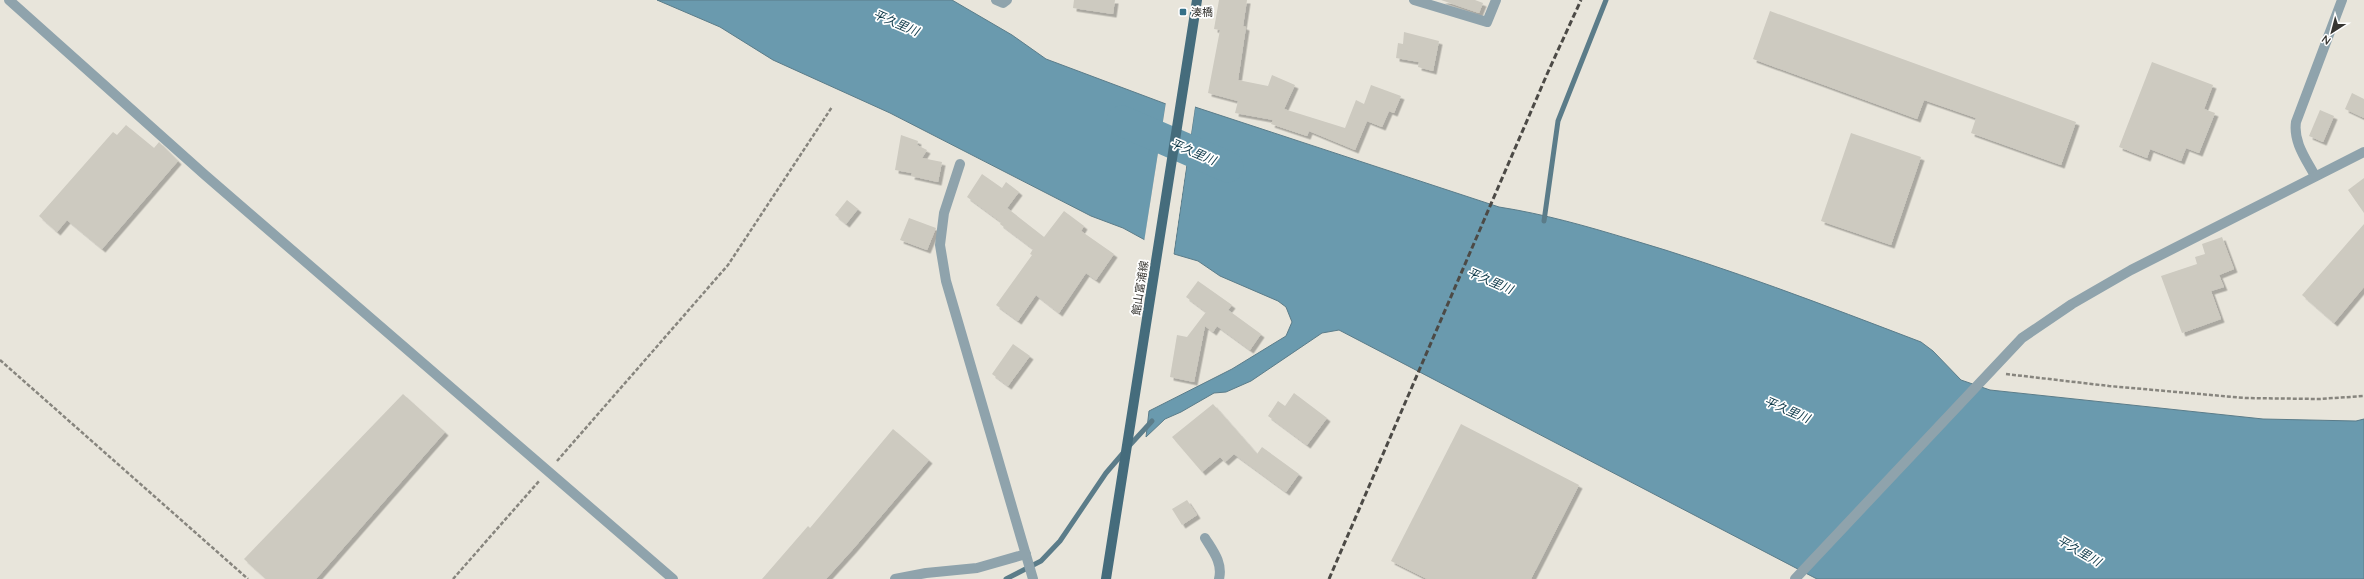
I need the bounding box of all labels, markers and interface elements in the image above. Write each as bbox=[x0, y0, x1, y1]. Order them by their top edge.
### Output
place label: 湊橋 bbox=[1191, 5, 1213, 19]
water label: 平久里川 bbox=[871, 6, 923, 40]
marker: 湊橋 bbox=[1178, 7, 1188, 17]
north arrow bbox=[2312, 12, 2352, 52]
text: N bbox=[2319, 32, 2334, 48]
water label: 平久里川 bbox=[1168, 135, 1220, 169]
street label: 館山富浦線 bbox=[1129, 260, 1151, 316]
water label: 平久里川 bbox=[1465, 264, 1517, 298]
water label: 平久里川 bbox=[1762, 393, 1814, 427]
water label: 平久里川 bbox=[2055, 532, 2106, 570]

